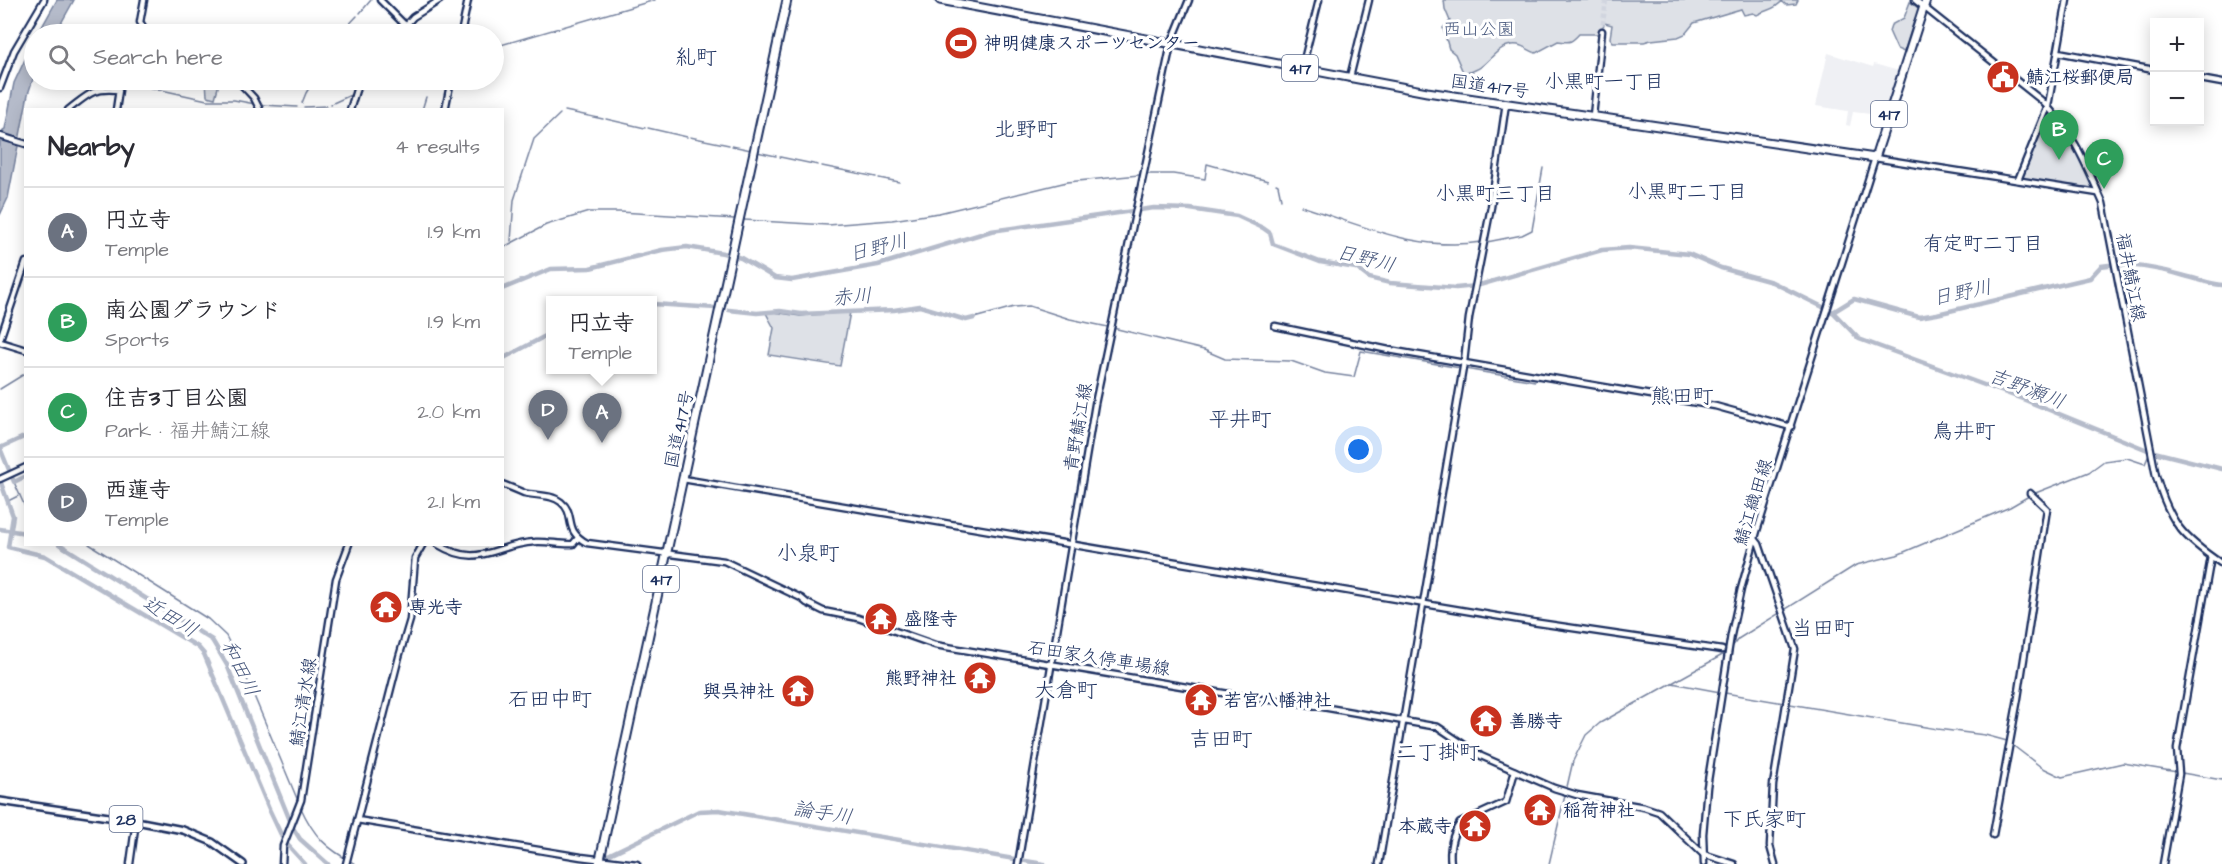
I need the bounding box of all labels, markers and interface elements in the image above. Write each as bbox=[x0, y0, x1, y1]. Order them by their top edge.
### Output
park label: 西山公園 bbox=[1443, 17, 1515, 42]
map controls bbox=[2150, 18, 2204, 126]
button: + bbox=[2150, 18, 2204, 72]
search box bbox=[24, 24, 504, 90]
sports icon: 神明健康スポーツセンター bbox=[943, 25, 979, 61]
place label: 神明健康スポーツセンター bbox=[984, 31, 1200, 56]
icon: search bbox=[45, 41, 78, 74]
text: Search here bbox=[93, 42, 223, 73]
district label: 糺町 bbox=[675, 43, 717, 72]
road number: 417 bbox=[1282, 55, 1318, 81]
public building icon: 鯖江桜郵便局 bbox=[1985, 59, 2021, 95]
place label: 鯖江桜郵便局 bbox=[2026, 65, 2134, 90]
district label: 小黒町一丁目 bbox=[1544, 68, 1664, 96]
street label: 国道417号 bbox=[1449, 69, 1531, 104]
button: − bbox=[2150, 72, 2204, 126]
road number: 417 bbox=[1871, 101, 1907, 127]
pin: B bbox=[2040, 110, 2078, 160]
district label: 北野町 bbox=[995, 115, 1058, 144]
text: Nearby bbox=[48, 129, 135, 165]
text: 4 results bbox=[395, 133, 480, 161]
pin: C bbox=[2084, 140, 2124, 189]
district label: 小黒町二丁目 bbox=[1627, 178, 1747, 206]
district label: 小黒町三丁目 bbox=[1435, 180, 1555, 208]
text: 円立寺 bbox=[105, 205, 171, 236]
text: A bbox=[61, 218, 74, 246]
text: 1.9 km bbox=[427, 218, 480, 246]
water label: 日野川 bbox=[846, 227, 911, 269]
district label: 有定町二丁目 bbox=[1923, 230, 2043, 258]
street label: 福井鯖江線 bbox=[2110, 231, 2151, 324]
text: Temple bbox=[105, 236, 169, 264]
water label: 日野川 bbox=[1333, 238, 1398, 280]
water label: 日野川 bbox=[1930, 273, 1994, 313]
water label: 赤川 bbox=[831, 282, 873, 312]
text: 南公園グラウンド bbox=[105, 295, 281, 326]
popup bbox=[546, 296, 657, 374]
text: B bbox=[60, 308, 75, 336]
text: 1.9 km bbox=[427, 308, 480, 336]
text: 円立寺 bbox=[568, 308, 635, 339]
text: Sports bbox=[105, 326, 169, 354]
text: Temple bbox=[568, 339, 632, 367]
water label: 吉野瀬川 bbox=[1984, 362, 2069, 416]
street label: 青野鯖江線 bbox=[1058, 381, 1099, 474]
district label: 熊田町 bbox=[1651, 382, 1714, 411]
text: 住吉3丁目公園 bbox=[105, 383, 248, 414]
street label: 国道417号 bbox=[659, 388, 700, 471]
pin: D bbox=[528, 390, 568, 440]
pin: A bbox=[582, 394, 622, 443]
text: C bbox=[60, 398, 75, 426]
text: 2.0 km bbox=[417, 398, 480, 426]
district label: 平井町 bbox=[1209, 405, 1272, 434]
text: Park · 福井鯖江線 bbox=[105, 417, 270, 445]
district label: 鳥井町 bbox=[1933, 417, 1996, 446]
your location bbox=[1344, 435, 1373, 464]
street label: 鯖江織田線 bbox=[1728, 455, 1779, 549]
text: 西蓮寺 bbox=[105, 475, 171, 506]
text: D bbox=[61, 488, 74, 516]
text: 2.1 km bbox=[427, 488, 480, 516]
text: Temple bbox=[105, 506, 169, 534]
district label: 小泉町 bbox=[777, 539, 840, 568]
road number: 417 bbox=[643, 566, 679, 592]
water label: 近田川 bbox=[138, 589, 203, 645]
temple icon: 専光寺 bbox=[368, 589, 404, 625]
place label: 専光寺 bbox=[409, 595, 463, 620]
temple icon: 盛隆寺 bbox=[863, 601, 899, 637]
place label: 盛隆寺 bbox=[904, 607, 958, 632]
district label: 当田町 bbox=[1792, 614, 1855, 643]
water label: 和田川 bbox=[214, 635, 266, 702]
street label: 石田家久停車場線 bbox=[1026, 635, 1172, 682]
street label: 鯖江清水線 bbox=[284, 656, 323, 748]
temple icon: 熊野神社 bbox=[962, 660, 998, 696]
place label: 熊野神社 bbox=[885, 666, 957, 691]
temple icon: 與呉神社 bbox=[780, 673, 816, 709]
district label: 大倉町 bbox=[1035, 676, 1098, 705]
place label: 與呉神社 bbox=[703, 679, 775, 704]
temple icon: 若宮八幡神社 bbox=[1183, 682, 1219, 718]
district label: 石田中町 bbox=[508, 685, 592, 714]
place label: 若宮八幡神社 bbox=[1224, 688, 1332, 713]
temple icon: 善勝寺 bbox=[1468, 703, 1504, 739]
place label: 善勝寺 bbox=[1509, 709, 1563, 734]
district label: 吉田町 bbox=[1190, 725, 1253, 754]
district label: 二丁掛町 bbox=[1396, 738, 1480, 767]
temple icon: 稲荷神社 bbox=[1522, 792, 1558, 828]
water label: 論手川 bbox=[791, 794, 855, 832]
place label: 稲荷神社 bbox=[1563, 798, 1635, 823]
district label: 下氏家町 bbox=[1722, 805, 1806, 834]
road number: 28 bbox=[110, 806, 142, 832]
temple icon: 本蔵寺 bbox=[1457, 808, 1493, 844]
place label: 本蔵寺 bbox=[1398, 814, 1452, 839]

